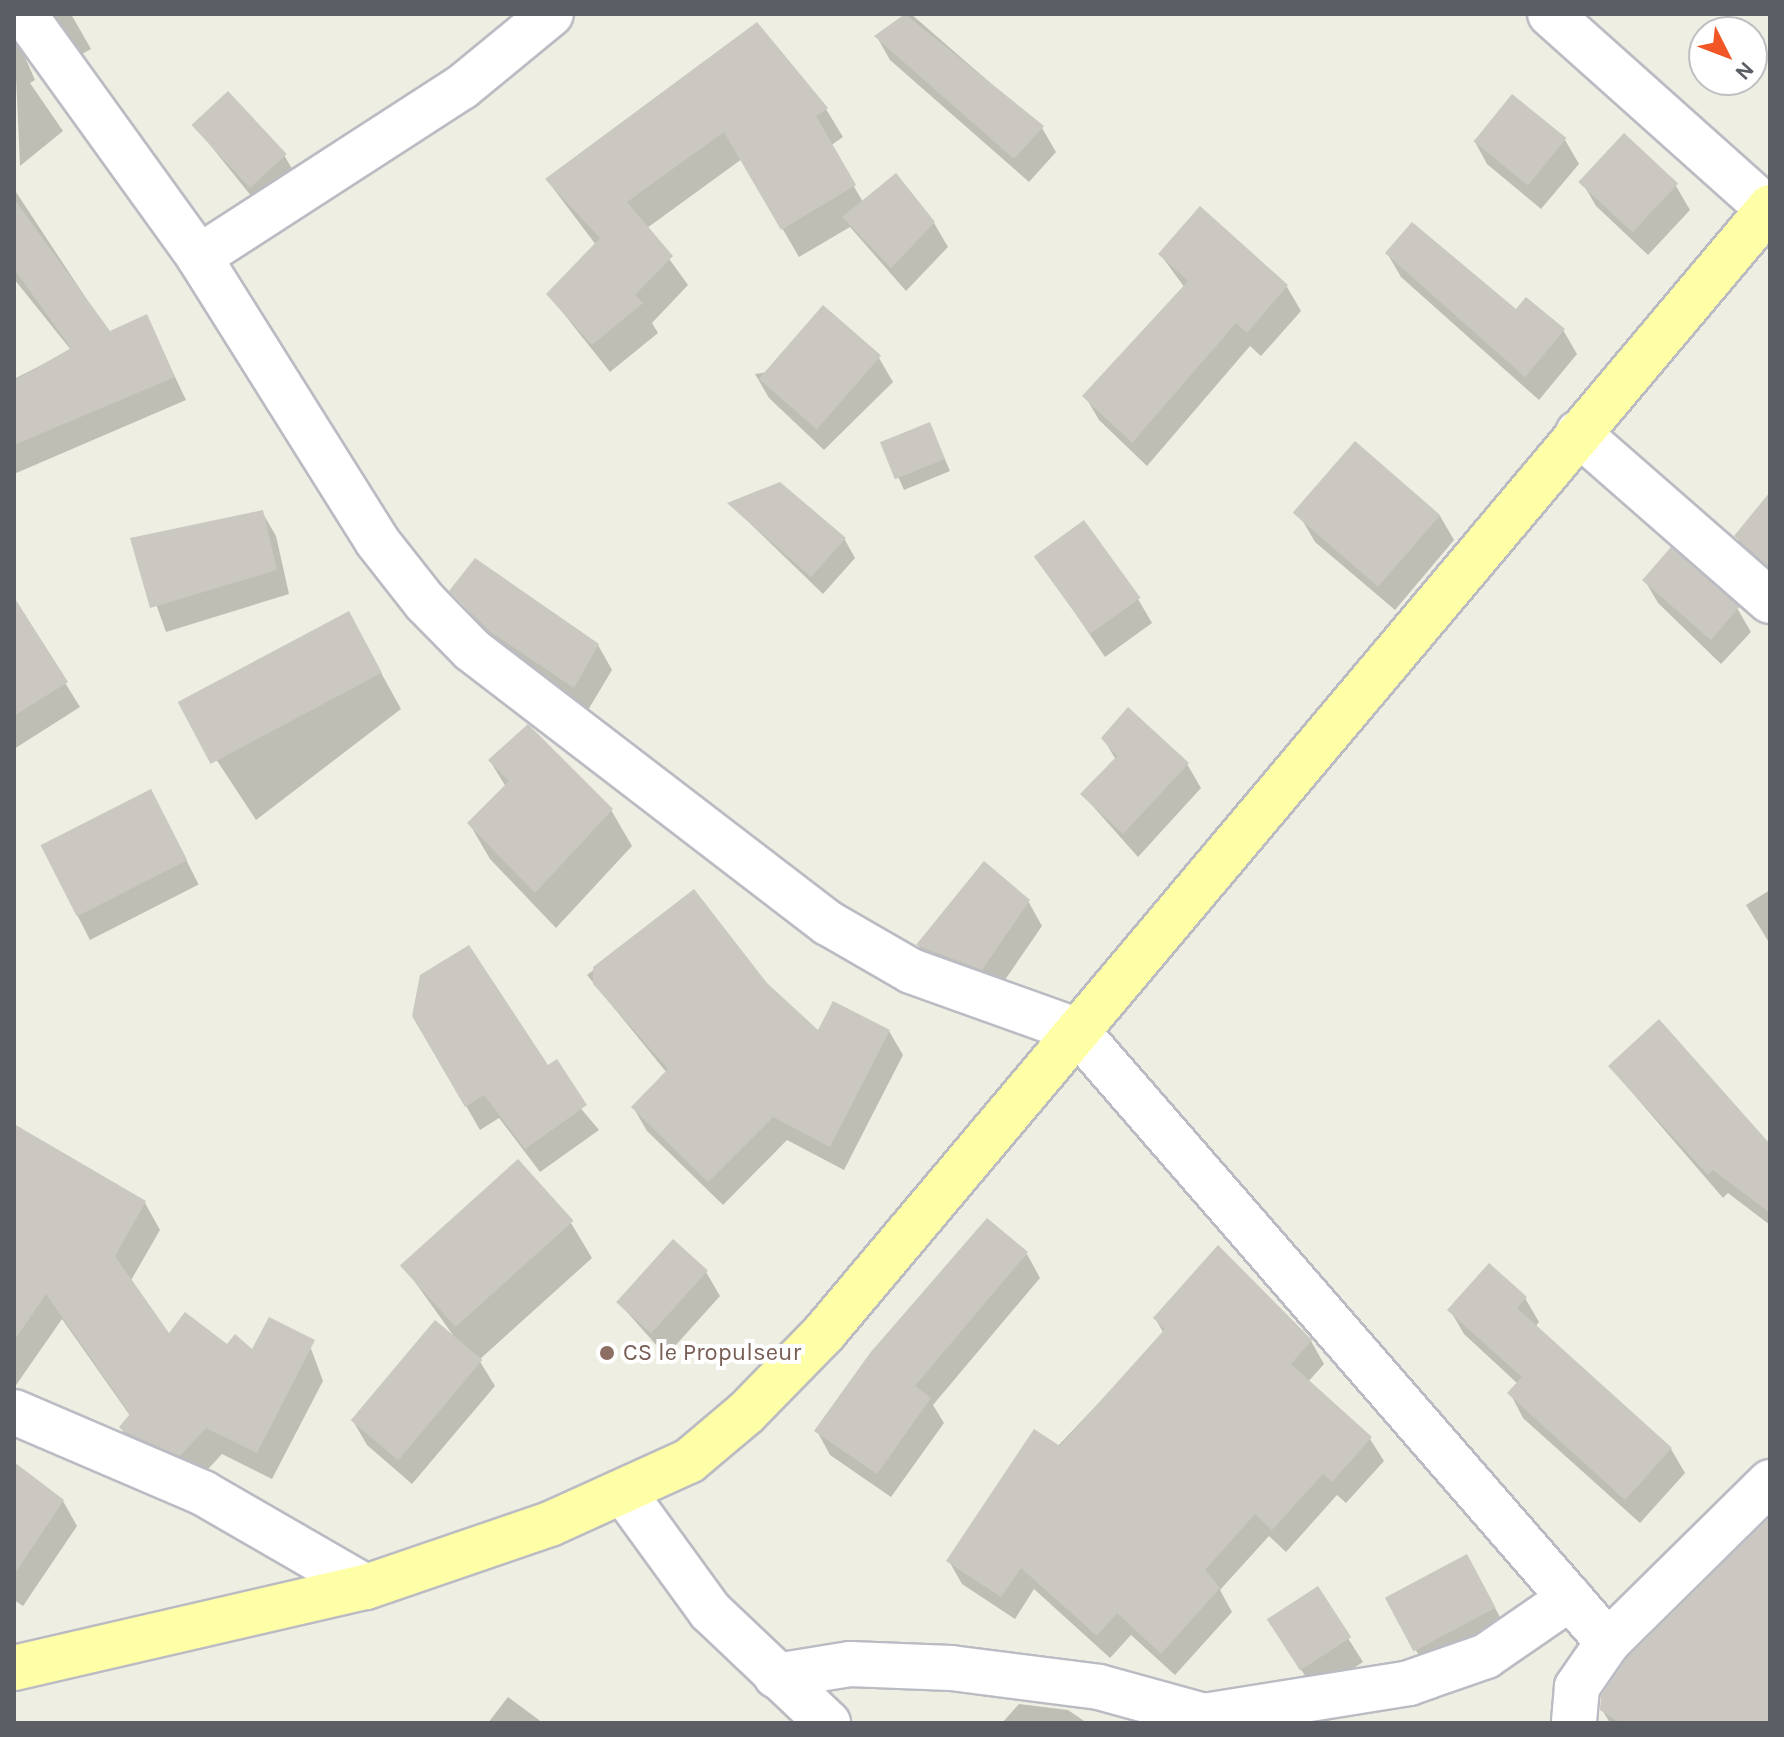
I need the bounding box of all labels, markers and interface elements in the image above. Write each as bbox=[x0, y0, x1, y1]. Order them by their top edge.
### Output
north arrow bbox=[1688, 16, 1768, 96]
text: N bbox=[1729, 56, 1759, 85]
place label: CS le Propulseur bbox=[623, 1339, 801, 1367]
marker: CS le Propulseur bbox=[598, 1344, 616, 1362]

